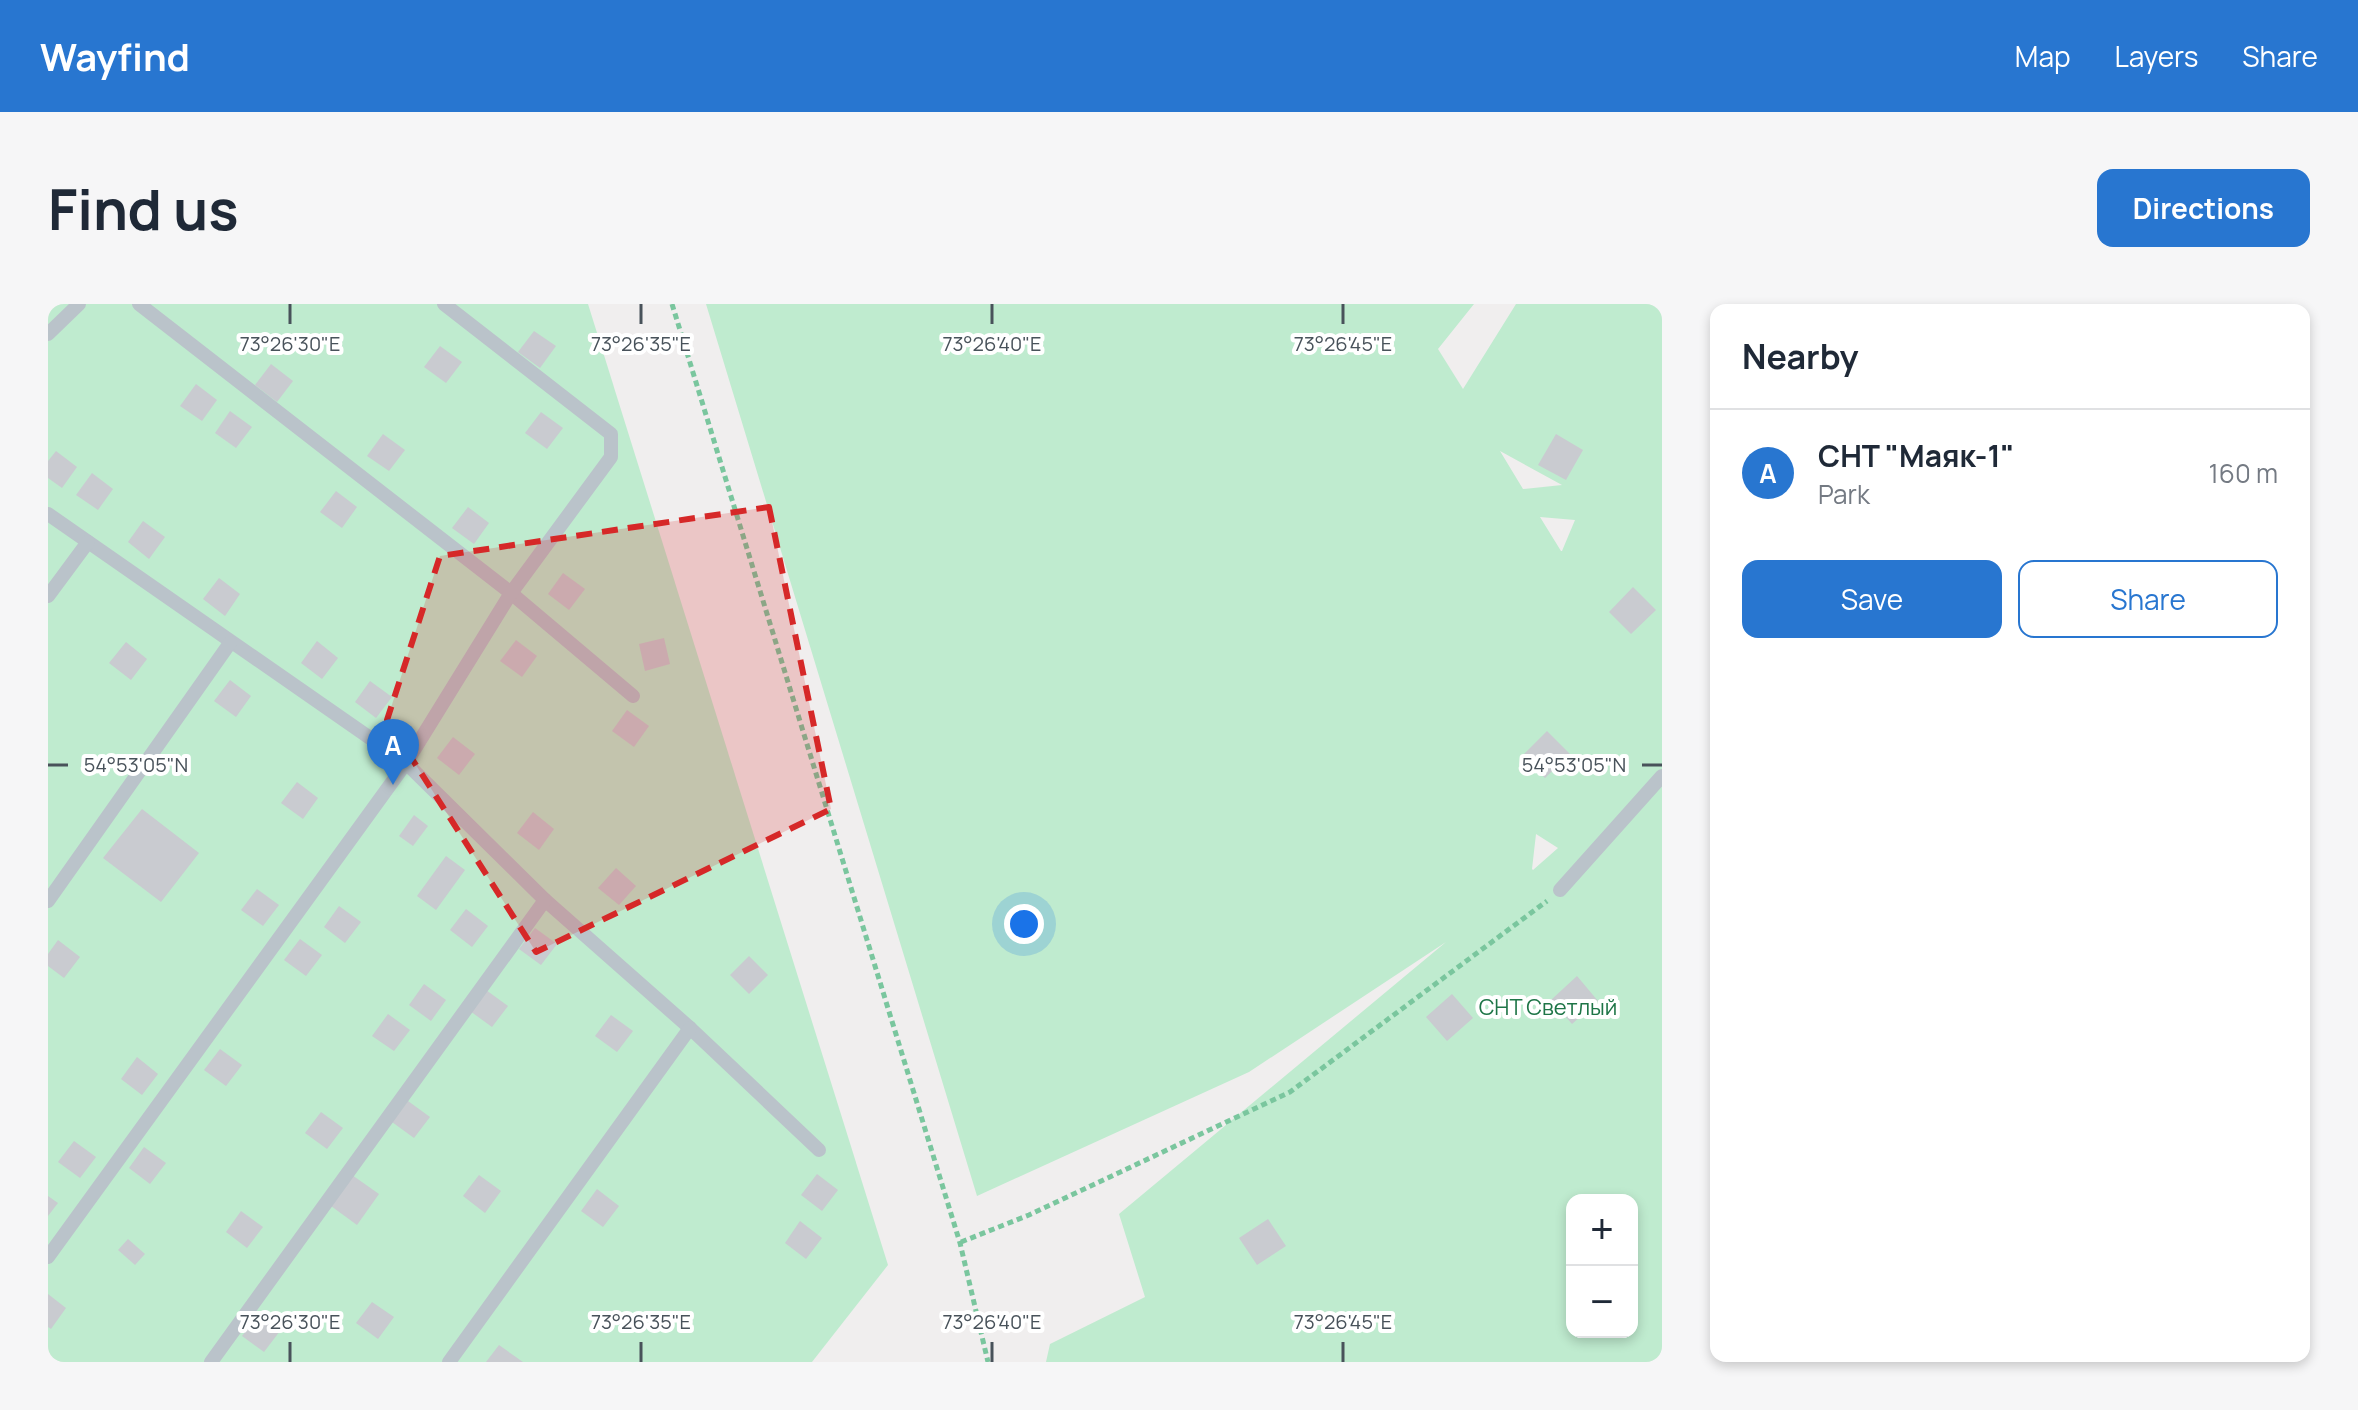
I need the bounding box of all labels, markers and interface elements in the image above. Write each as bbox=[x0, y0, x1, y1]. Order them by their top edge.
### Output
text: Wayfind bbox=[40, 30, 190, 82]
text: Map bbox=[2015, 37, 2071, 75]
text: Layers bbox=[2115, 37, 2198, 75]
text: Share bbox=[2242, 37, 2318, 75]
button: Directions bbox=[2097, 169, 2310, 247]
text: Find us bbox=[48, 170, 239, 247]
text: 73°26'30"E bbox=[240, 330, 340, 357]
text: 73°26'35"E bbox=[591, 330, 691, 357]
text: 73°26'40"E bbox=[942, 330, 1042, 357]
text: 73°26'45"E bbox=[1294, 330, 1392, 357]
text: Nearby bbox=[1742, 333, 1858, 379]
text: СНТ "Маяк-1" bbox=[1818, 435, 2015, 476]
text: A bbox=[1759, 455, 1777, 491]
text: 160 m bbox=[2209, 455, 2278, 491]
text: Park bbox=[1818, 476, 1870, 512]
button: Save bbox=[1742, 560, 2002, 638]
button: Share bbox=[2018, 560, 2278, 638]
pin: A bbox=[367, 719, 419, 785]
text: 54°53'05"N bbox=[84, 751, 188, 778]
text: 54°53'05"N bbox=[1522, 751, 1626, 778]
your location bbox=[1004, 904, 1044, 944]
park label: СНТ Светлый bbox=[1479, 992, 1617, 1022]
map controls bbox=[1566, 1194, 1638, 1338]
button: + bbox=[1566, 1194, 1638, 1266]
button: − bbox=[1566, 1266, 1638, 1338]
text: 73°26'30"E bbox=[240, 1308, 340, 1335]
text: 73°26'35"E bbox=[591, 1308, 691, 1335]
text: 73°26'40"E bbox=[942, 1308, 1042, 1335]
text: 73°26'45"E bbox=[1294, 1308, 1392, 1335]

